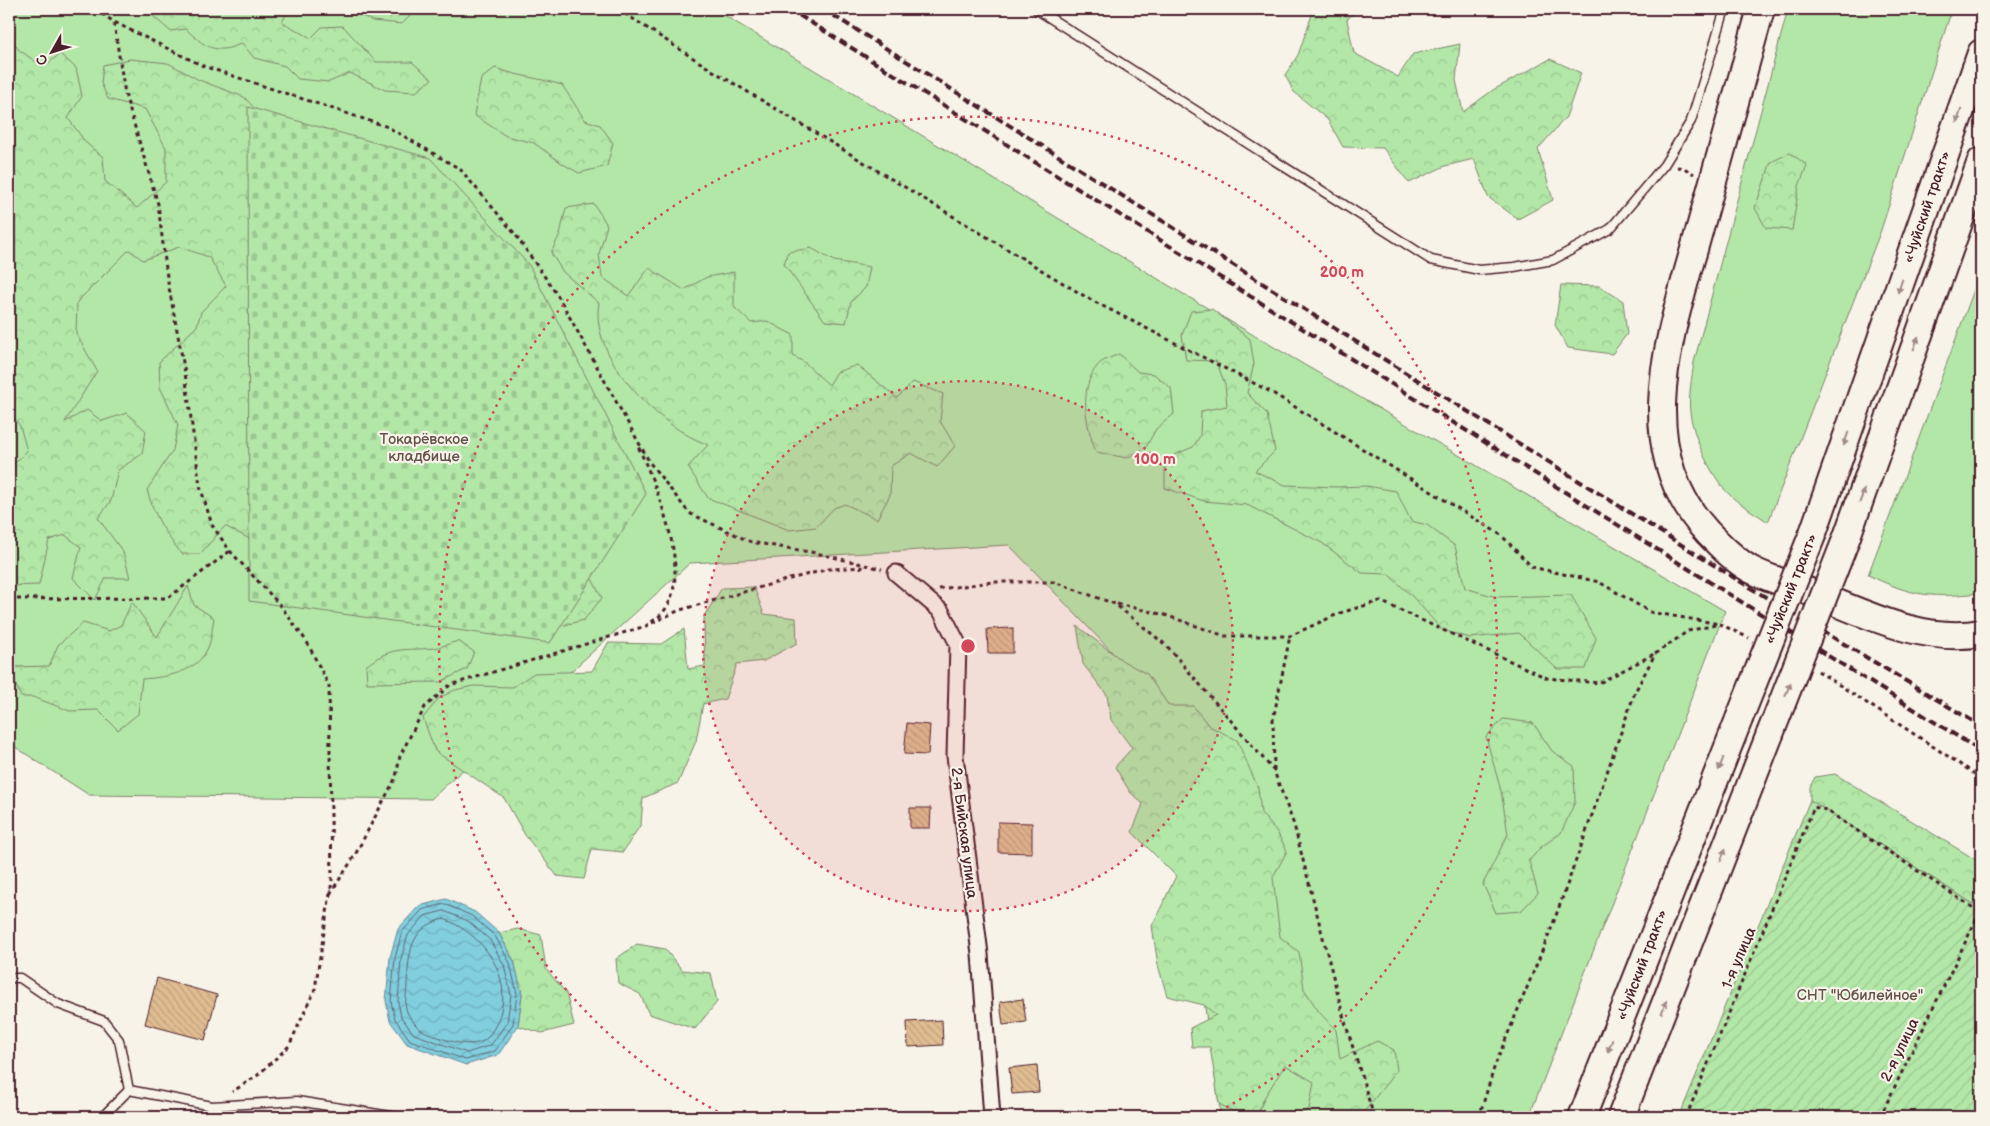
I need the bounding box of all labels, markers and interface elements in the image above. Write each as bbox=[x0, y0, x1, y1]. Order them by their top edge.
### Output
north arrow bbox=[28, 28, 78, 78]
text: С bbox=[32, 51, 52, 69]
one-way arrow bbox=[1955, 109, 1963, 124]
street label: «Чуйский тракт» bbox=[1899, 148, 1955, 266]
text: 200 m bbox=[1320, 263, 1364, 282]
one-way arrow bbox=[1896, 279, 1904, 294]
one-way arrow bbox=[1913, 336, 1920, 351]
park label: Токарёвское кладбище bbox=[380, 430, 468, 466]
one-way arrow bbox=[1842, 432, 1850, 447]
text: 100 m bbox=[1134, 450, 1176, 469]
one-way arrow bbox=[1859, 489, 1866, 504]
street label: «Чуйский тракт» bbox=[1760, 531, 1822, 647]
centre of rings bbox=[959, 637, 977, 655]
one-way arrow bbox=[1785, 681, 1792, 696]
one-way arrow bbox=[1717, 757, 1725, 772]
street label: 2-я Бийская улица bbox=[947, 766, 981, 900]
one-way arrow bbox=[1719, 847, 1727, 862]
street label: «Чуйский тракт» bbox=[1612, 907, 1672, 1023]
street label: 1-я улица bbox=[1718, 924, 1761, 992]
park label: СНТ "Юбилейное" bbox=[1797, 986, 1923, 1005]
one-way arrow bbox=[1661, 999, 1668, 1014]
street label: 2-я улица bbox=[1877, 1015, 1924, 1085]
one-way arrow bbox=[1606, 1039, 1614, 1053]

